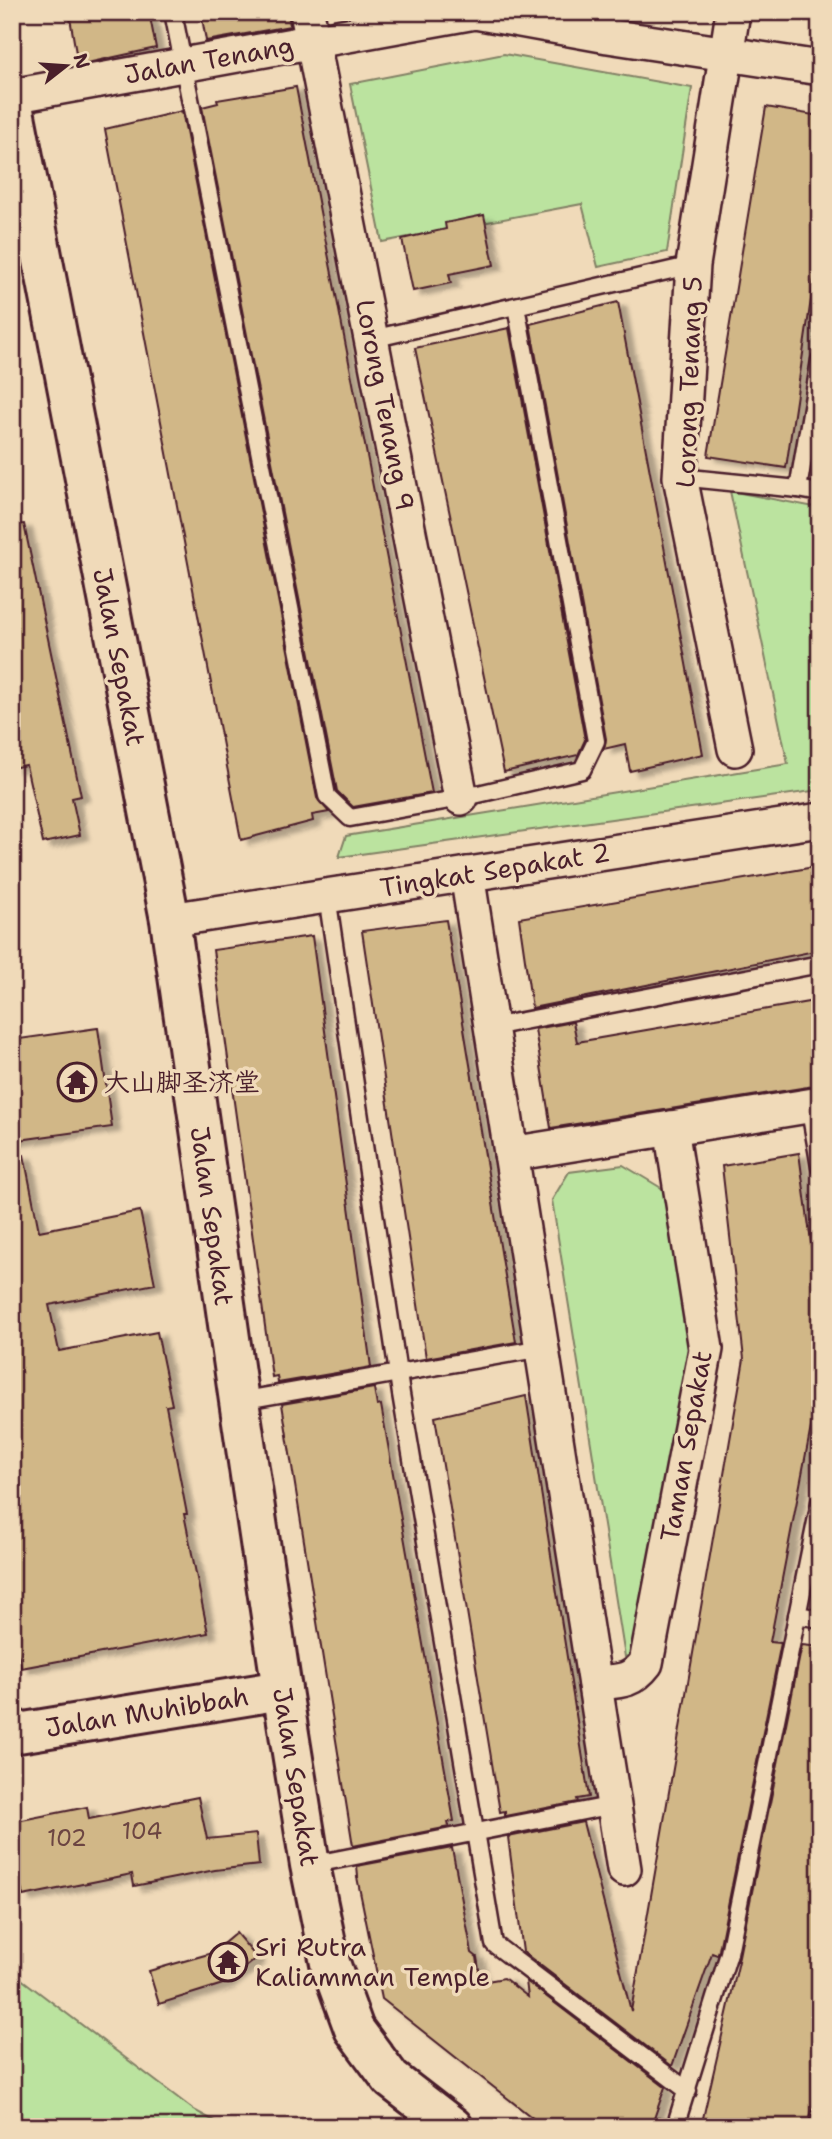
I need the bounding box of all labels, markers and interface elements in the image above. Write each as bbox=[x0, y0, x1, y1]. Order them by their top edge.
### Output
street label: Jalan Tenang bbox=[122, 27, 296, 92]
north arrow bbox=[32, 32, 102, 102]
text: N bbox=[68, 50, 96, 72]
street label: Lorong Tenang 5 bbox=[667, 275, 710, 489]
street label: Lorong Tenang 9 bbox=[348, 296, 423, 513]
street label: Jalan Sepakat bbox=[85, 565, 154, 749]
street label: Tingkat Sepakat 2 bbox=[377, 834, 612, 905]
temple icon: 大山脚圣济堂 bbox=[56, 1061, 98, 1103]
place label: 大山脚圣济堂 bbox=[104, 1064, 260, 1099]
street label: Jalan Sepakat bbox=[183, 1124, 242, 1308]
street label: Taman Sepakat bbox=[652, 1348, 720, 1544]
street label: Jalan Muhibbah bbox=[43, 1678, 251, 1745]
street label: Jalan Sepakat bbox=[265, 1685, 328, 1869]
house number: 104 bbox=[122, 1816, 162, 1846]
house number: 102 bbox=[47, 1823, 87, 1853]
place label: Sri Rutra Kaliamman Temple bbox=[255, 1929, 490, 1994]
temple icon: Sri Rutra Kaliamman Temple bbox=[207, 1941, 249, 1983]

